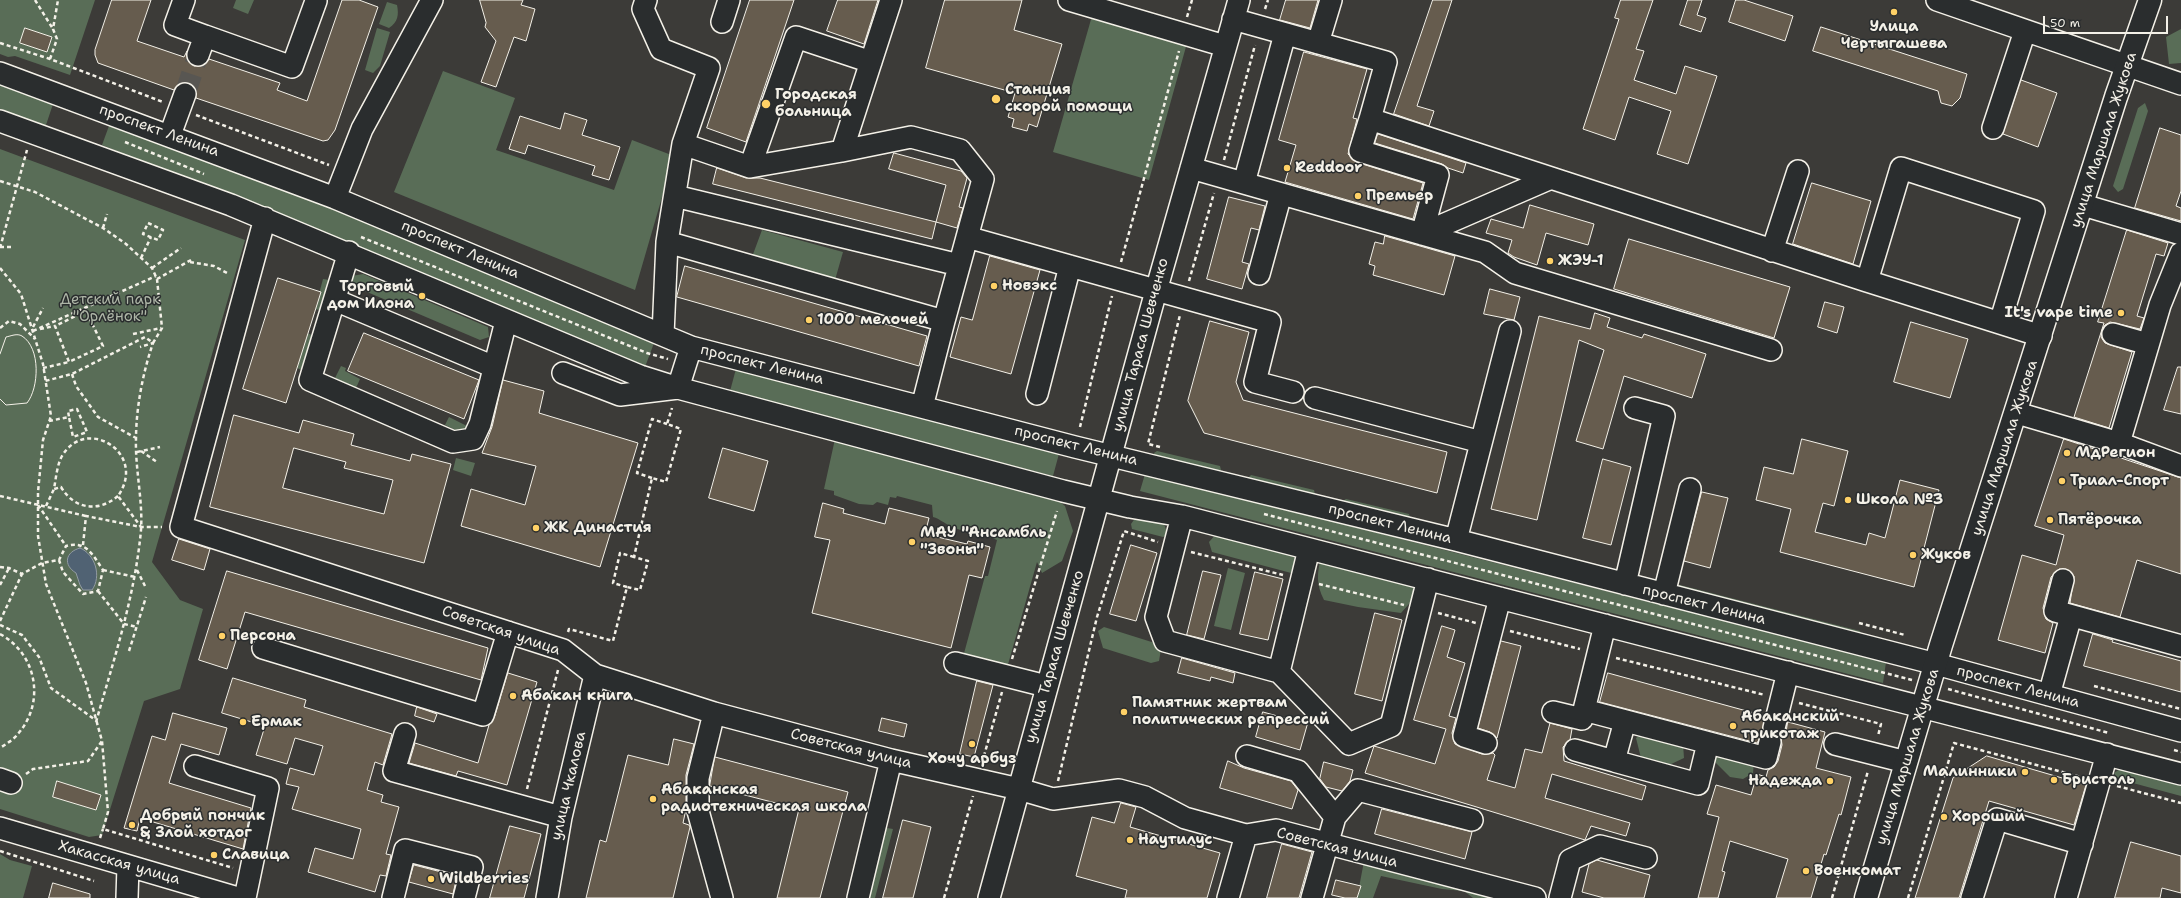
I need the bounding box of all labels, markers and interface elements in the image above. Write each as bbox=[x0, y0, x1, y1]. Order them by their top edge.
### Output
marker: Улица Чертыгашева bbox=[1889, 7, 1899, 17]
scale bar bbox=[2045, 8, 2170, 34]
text: 50 m bbox=[2050, 15, 2080, 31]
place label: Улица Чертыгашева bbox=[1841, 18, 1947, 53]
street label: улица Маршала Жукова bbox=[2067, 50, 2141, 230]
place label: Станция скорой помощи bbox=[1005, 81, 1132, 116]
place label: Городская больница bbox=[775, 86, 857, 121]
marker: Станция скорой помощи bbox=[990, 93, 1002, 105]
marker: Городская больница bbox=[760, 98, 772, 110]
street label: проспект Ленина bbox=[97, 101, 221, 161]
place label: Reddoor bbox=[1295, 159, 1362, 177]
marker: Reddoor bbox=[1282, 163, 1292, 173]
place label: Премьер bbox=[1366, 187, 1433, 205]
marker: Премьер bbox=[1353, 191, 1363, 201]
street label: проспект Ленина bbox=[398, 217, 522, 283]
place label: ЖЭУ-1 bbox=[1558, 252, 1604, 270]
street label: улица Тараса Шевченко bbox=[1109, 256, 1173, 434]
marker: ЖЭУ-1 bbox=[1545, 256, 1555, 266]
place label: Новэкс bbox=[1002, 277, 1057, 295]
place label: Торговый дом Илона bbox=[327, 278, 414, 313]
marker: Новэкс bbox=[989, 281, 999, 291]
park label: Детский парк "Орлёнок" bbox=[60, 291, 160, 326]
marker: Торговый дом Илона bbox=[417, 291, 427, 301]
place label: It's vape time bbox=[2005, 304, 2113, 322]
marker: It's vape time bbox=[2116, 308, 2126, 318]
place label: 1000 мелочей bbox=[817, 311, 928, 329]
marker: 1000 мелочей bbox=[804, 315, 814, 325]
street label: проспект Ленина bbox=[699, 341, 825, 389]
street label: улица Маршала Жукова bbox=[1968, 358, 2042, 538]
street label: проспект Ленина bbox=[1013, 422, 1139, 470]
place label: МдРегион bbox=[2075, 444, 2155, 462]
marker: МдРегион bbox=[2062, 448, 2072, 458]
place label: Триал-Спорт bbox=[2070, 472, 2169, 490]
marker: Триал-Спорт bbox=[2057, 476, 2067, 486]
place label: Школа №3 bbox=[1856, 491, 1943, 509]
marker: Школа №3 bbox=[1843, 495, 1853, 505]
street label: проспект Ленина bbox=[1327, 500, 1453, 548]
place label: Пятёрочка bbox=[2058, 511, 2142, 529]
marker: Пятёрочка bbox=[2045, 515, 2055, 525]
place label: ЖК Династия bbox=[544, 519, 652, 537]
marker: ЖК Династия bbox=[531, 523, 541, 533]
place label: МАУ "Ансамбль "Звоны" bbox=[920, 524, 1047, 559]
marker: МАУ "Ансамбль "Звоны" bbox=[907, 537, 917, 547]
place label: Жуков bbox=[1921, 546, 1971, 564]
marker: Жуков bbox=[1908, 550, 1918, 560]
street label: улица Тараса Шевченко bbox=[1022, 568, 1088, 746]
street label: проспект Ленина bbox=[1641, 581, 1767, 629]
street label: Советская улица bbox=[439, 602, 563, 660]
place label: Персона bbox=[230, 627, 296, 645]
marker: Персона bbox=[217, 631, 227, 641]
street label: проспект Ленина bbox=[1955, 662, 2081, 712]
street label: улица Маршала Жукова bbox=[1873, 667, 1943, 847]
place label: Абакан книга bbox=[521, 687, 633, 705]
marker: Абакан книга bbox=[508, 691, 518, 701]
place label: Памятник жертвам политических репрессий bbox=[1132, 694, 1329, 729]
marker: Памятник жертвам политических репрессий bbox=[1119, 707, 1129, 717]
place label: Абаканский трикотаж bbox=[1741, 708, 1839, 743]
place label: Ермак bbox=[251, 713, 302, 731]
marker: Ермак bbox=[238, 717, 248, 727]
marker: Абаканский трикотаж bbox=[1728, 721, 1738, 731]
street label: Советская улица bbox=[789, 725, 913, 773]
street label: улица Чкалова bbox=[548, 730, 590, 842]
marker: Хочу арбуз bbox=[967, 739, 977, 749]
place label: Хочу арбуз bbox=[928, 750, 1016, 768]
place label: Малинники bbox=[1923, 763, 2017, 781]
marker: Малинники bbox=[2020, 767, 2030, 777]
place label: Бристоль bbox=[2062, 771, 2135, 789]
place label: Надежда bbox=[1748, 772, 1822, 790]
marker: Бристоль bbox=[2049, 775, 2059, 785]
marker: Надежда bbox=[1825, 776, 1835, 786]
place label: Абаканская радиотехническая школа bbox=[661, 781, 867, 816]
marker: Абаканская радиотехническая школа bbox=[648, 794, 658, 804]
place label: Добрый пончик & Злой хотдог bbox=[140, 807, 265, 842]
place label: Хороший bbox=[1952, 808, 2025, 826]
marker: Хороший bbox=[1939, 812, 1949, 822]
marker: Добрый пончик & Злой хотдог bbox=[127, 820, 137, 830]
street label: Советская улица bbox=[1275, 824, 1399, 872]
place label: Наутилус bbox=[1138, 831, 1213, 849]
marker: Наутилус bbox=[1125, 835, 1135, 845]
street label: Хакасская улица bbox=[56, 837, 182, 889]
place label: Славица bbox=[222, 846, 290, 864]
marker: Славица bbox=[209, 850, 219, 860]
place label: Военкомат bbox=[1814, 862, 1901, 880]
marker: Военкомат bbox=[1801, 866, 1811, 876]
place label: Wildberries bbox=[439, 870, 529, 888]
marker: Wildberries bbox=[426, 874, 436, 884]

